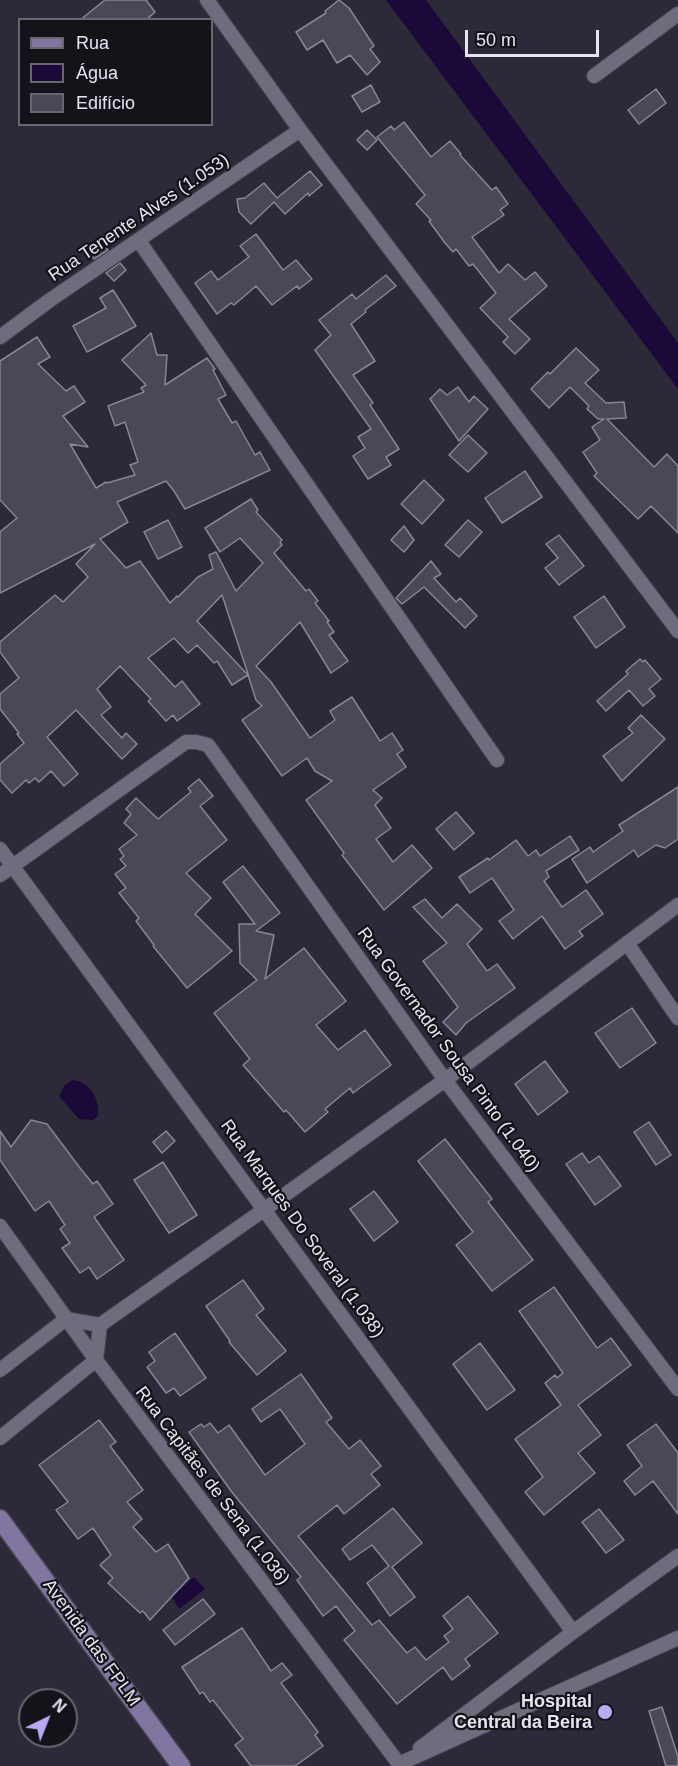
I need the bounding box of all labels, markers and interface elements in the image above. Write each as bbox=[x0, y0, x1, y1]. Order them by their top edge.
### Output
legend bbox=[18, 18, 213, 126]
scale bar bbox=[468, 18, 602, 56]
text: 50 m bbox=[476, 30, 516, 50]
text: Rua bbox=[76, 33, 109, 53]
text: Água bbox=[76, 63, 118, 83]
text: Edifício bbox=[76, 93, 135, 113]
street label: Rua Tenente Alves (1.053) bbox=[45, 149, 233, 287]
street label: Rua Governador Sousa Pinto (1.040) bbox=[352, 923, 544, 1177]
street label: Rua Marques Do Soveral (1.038) bbox=[216, 1116, 388, 1342]
street label: Rua Capitães de Sena (1.036) bbox=[130, 1382, 294, 1590]
street label: Avenida das FPLM bbox=[38, 1575, 144, 1711]
north arrow bbox=[18, 1688, 78, 1748]
place label: Hospital Central da Beira bbox=[454, 1691, 592, 1734]
text: N bbox=[49, 1696, 69, 1716]
marker: Hospital Central da Beira bbox=[596, 1703, 614, 1721]

